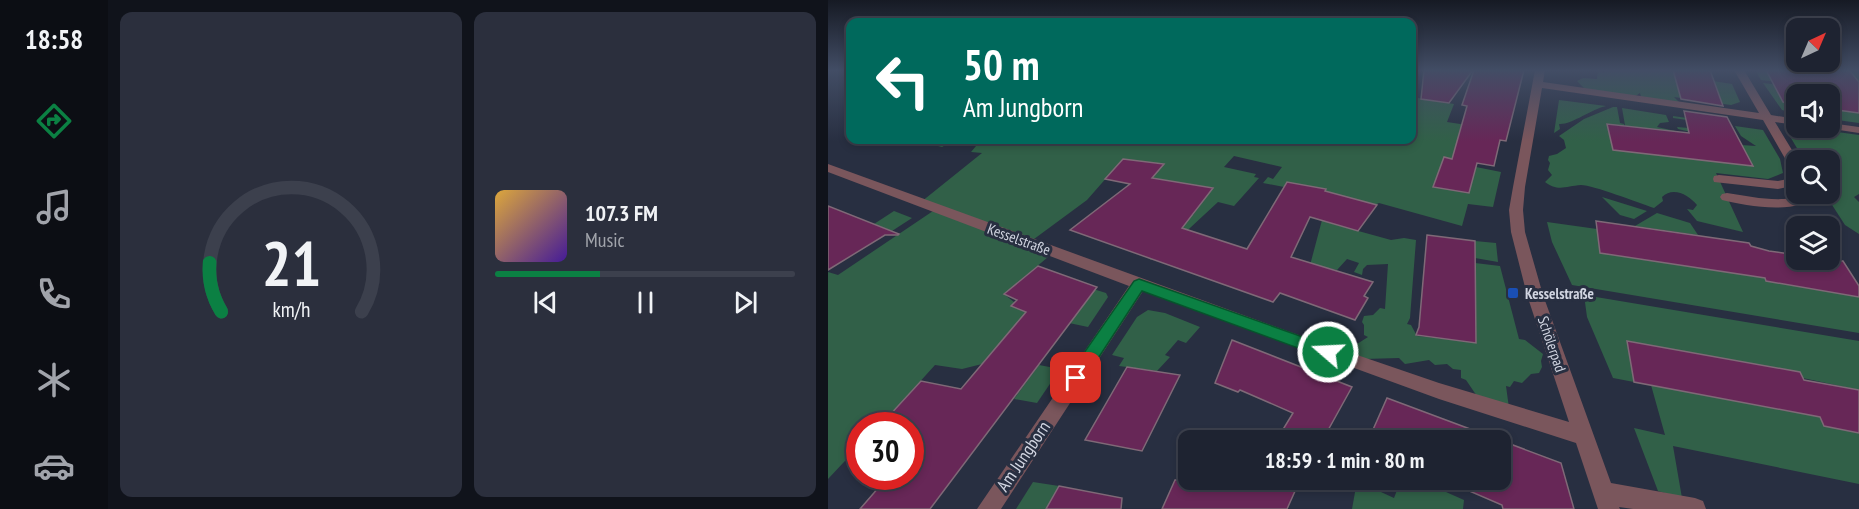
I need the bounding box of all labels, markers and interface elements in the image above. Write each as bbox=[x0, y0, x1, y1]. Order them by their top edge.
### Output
north arrow bbox=[1786, 18, 1840, 72]
map controls bbox=[1786, 18, 1840, 270]
text: 18:58 bbox=[25, 22, 83, 56]
text: 50 m bbox=[963, 37, 1040, 92]
icon: left bbox=[864, 42, 942, 120]
button: sound bbox=[1786, 84, 1840, 138]
text: Am Jungborn bbox=[963, 90, 1083, 124]
icon: directions bbox=[33, 100, 75, 142]
button: search bbox=[1786, 150, 1840, 204]
icon: music bbox=[33, 186, 75, 228]
text: 107.3 FM bbox=[585, 199, 658, 227]
button: layers bbox=[1786, 216, 1840, 270]
street label: Kesselstraße bbox=[985, 219, 1053, 259]
text: 21 bbox=[261, 222, 321, 303]
text: Music bbox=[585, 227, 625, 253]
icon: phone bbox=[33, 273, 75, 315]
place label: Kesselstraße bbox=[1525, 284, 1594, 303]
icon: previous bbox=[529, 286, 562, 319]
icon: pause bbox=[629, 286, 662, 319]
icon: next bbox=[729, 286, 762, 319]
marker: Kesselstraße bbox=[1506, 286, 1520, 300]
text: km/h bbox=[272, 295, 310, 323]
street label: Schölerpad bbox=[1534, 314, 1570, 374]
position arrow bbox=[1296, 320, 1360, 384]
pin bbox=[1050, 352, 1101, 403]
icon: climate bbox=[33, 359, 75, 401]
icon: arrive bbox=[1059, 361, 1092, 394]
speed limit sign: 30 bbox=[846, 412, 924, 490]
street label: Am Jungborn bbox=[991, 416, 1055, 496]
icon: car bbox=[33, 445, 75, 487]
text: 18:59 · 1 min · 80 m bbox=[1265, 446, 1424, 474]

